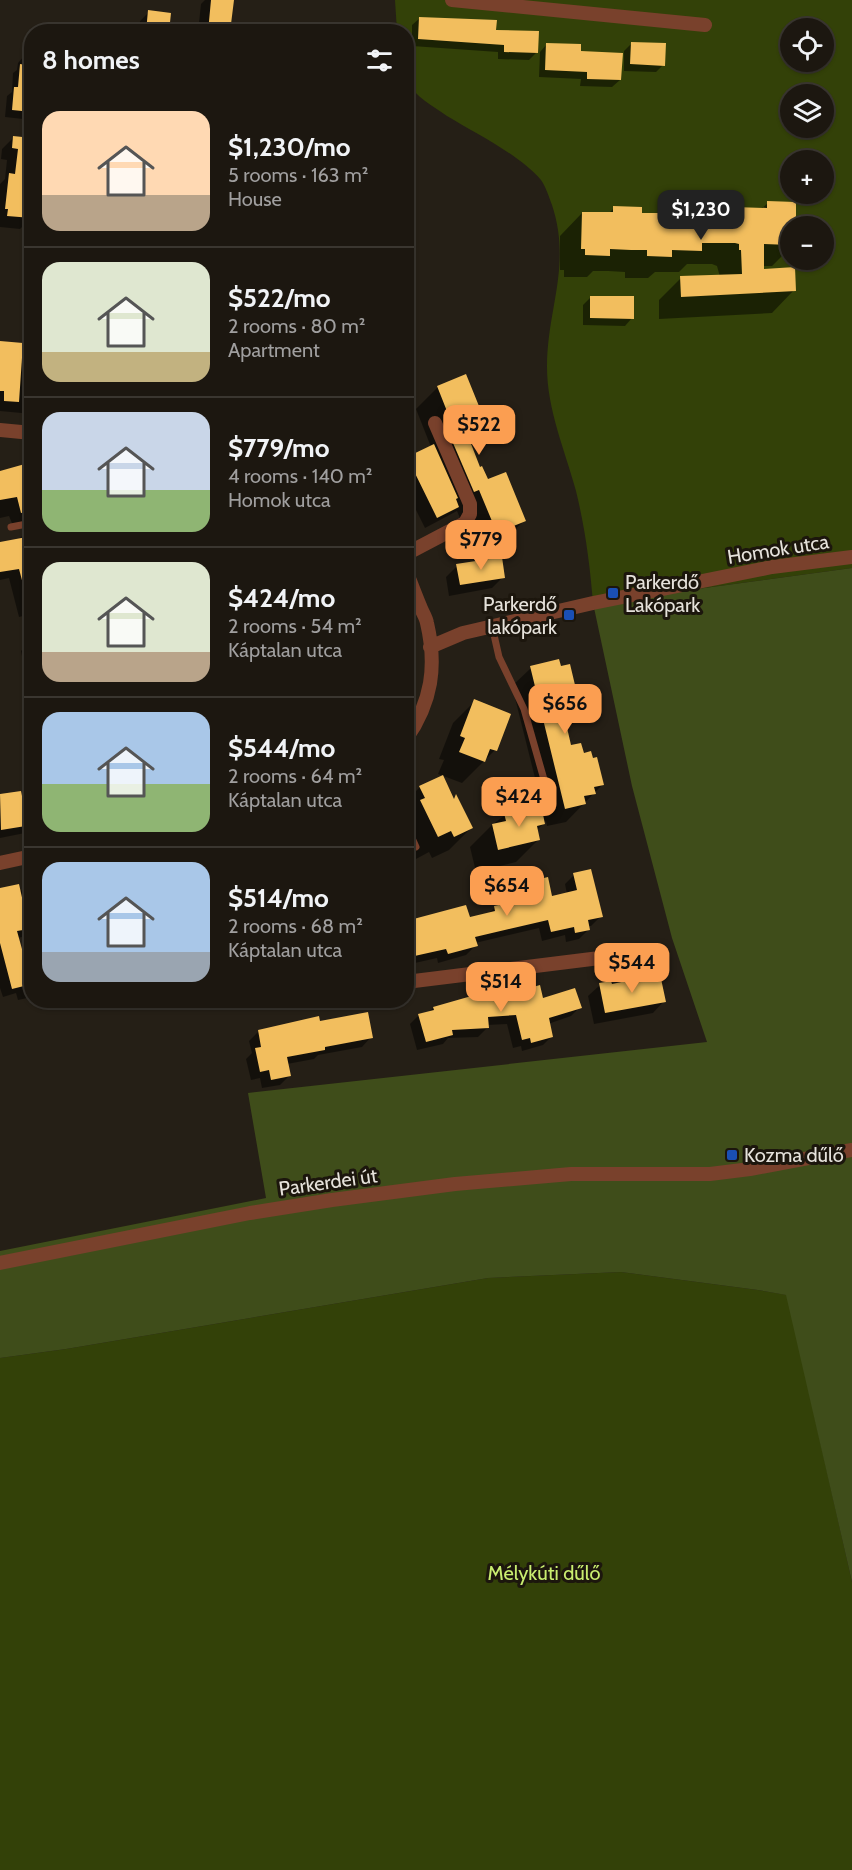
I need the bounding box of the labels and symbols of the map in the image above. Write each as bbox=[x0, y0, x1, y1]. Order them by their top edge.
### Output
pin: $1,230 bbox=[652, 190, 750, 241]
pin: $522 bbox=[443, 405, 515, 456]
pin: $779 bbox=[445, 520, 517, 571]
street label: Homok utca bbox=[725, 529, 831, 569]
place label: Parkerdő Lakópark bbox=[625, 570, 700, 617]
marker: Parkerdő Lakópark bbox=[606, 586, 620, 600]
place label: Parkerdő lakópark bbox=[483, 592, 557, 639]
marker: Parkerdő lakópark bbox=[562, 608, 576, 622]
pin: $656 bbox=[529, 684, 601, 735]
pin: $424 bbox=[483, 777, 555, 828]
pin: $654 bbox=[471, 866, 543, 917]
pin: $544 bbox=[596, 943, 668, 994]
pin: $514 bbox=[465, 962, 537, 1013]
place label: Kozma dűlő bbox=[744, 1143, 844, 1167]
marker: Kozma dűlő bbox=[725, 1148, 739, 1162]
street label: Parkerdei út bbox=[277, 1163, 379, 1201]
park label: Mélykúti dűlő bbox=[487, 1561, 601, 1585]

